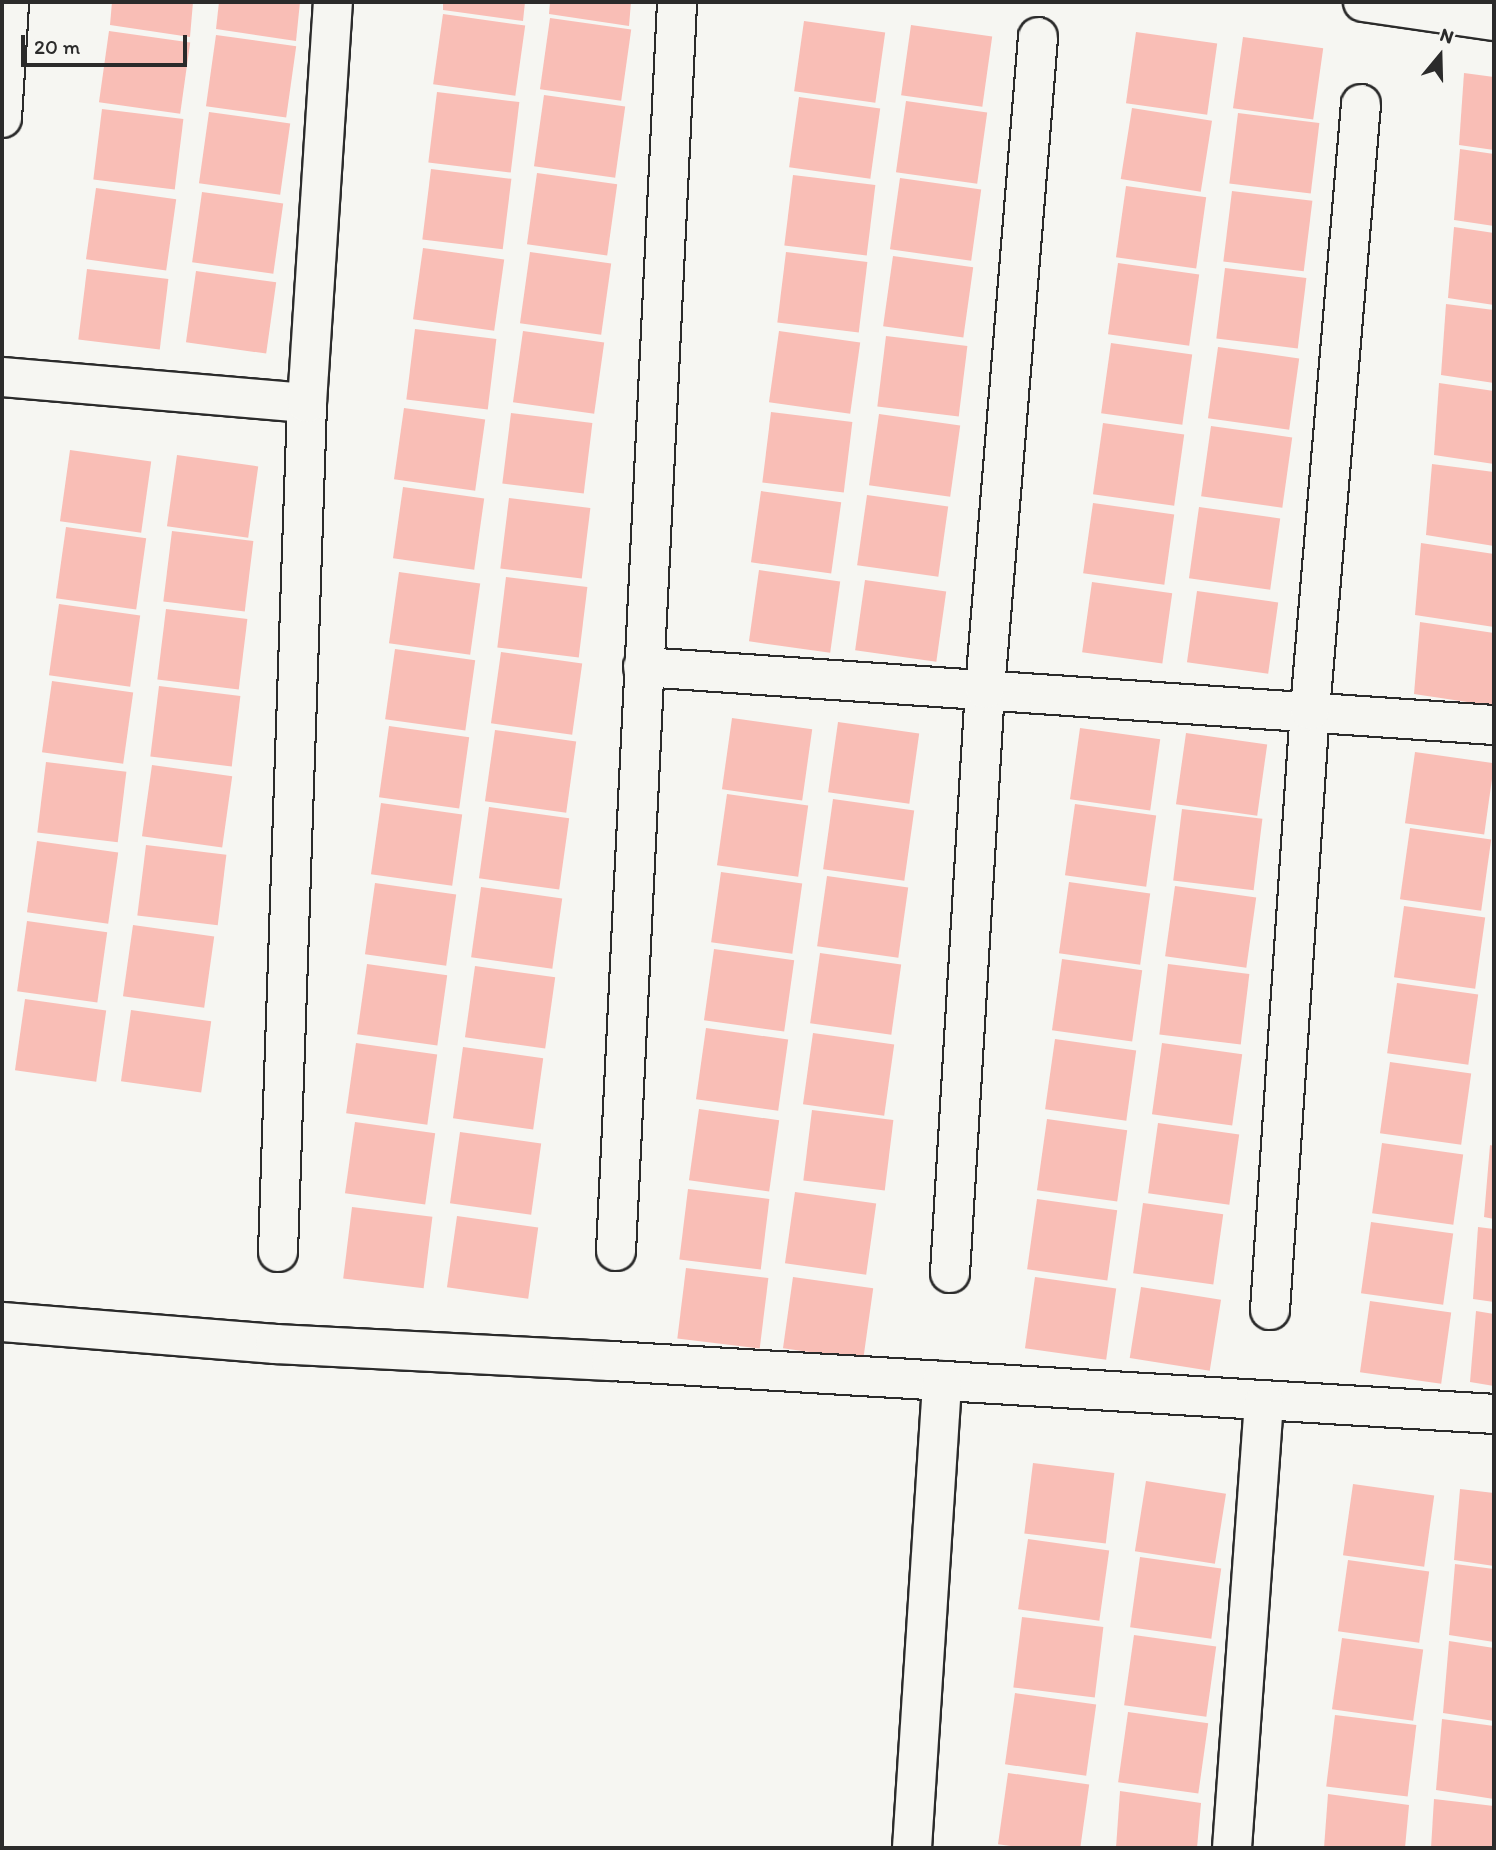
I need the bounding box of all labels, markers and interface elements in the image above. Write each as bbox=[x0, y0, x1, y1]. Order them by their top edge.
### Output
scale bar bbox=[24, 21, 191, 65]
north arrow bbox=[1405, 21, 1475, 91]
text: N bbox=[1437, 23, 1457, 49]
text: 20 m bbox=[34, 34, 80, 59]

